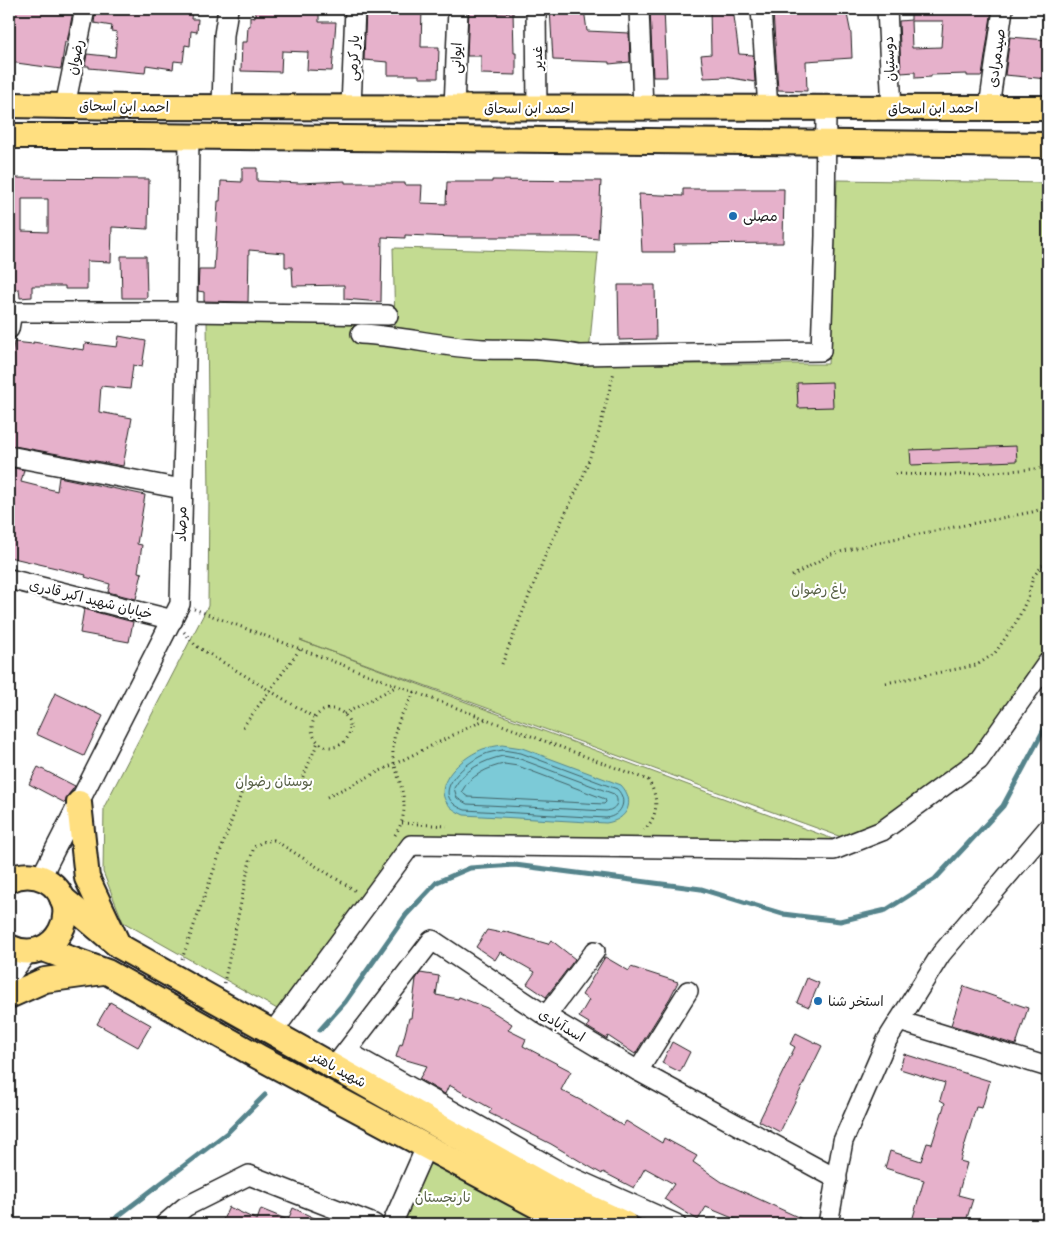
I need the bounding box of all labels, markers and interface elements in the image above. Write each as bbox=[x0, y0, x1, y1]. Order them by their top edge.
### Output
street label: صیدمرادی bbox=[982, 27, 1009, 88]
street label: یار کرمی bbox=[342, 34, 363, 82]
street label: دوستیان bbox=[878, 36, 899, 82]
street label: رضوان bbox=[61, 37, 88, 76]
street label: ایوانی bbox=[445, 42, 466, 74]
street label: غدیر bbox=[527, 46, 546, 71]
street label: احمد ابن اسحاق bbox=[79, 95, 169, 116]
street label: احمد ابن اسحاق bbox=[888, 97, 978, 118]
street label: احمد ابن اسحاق bbox=[484, 98, 574, 117]
place label: مصلی bbox=[743, 206, 778, 225]
marker: مصلی bbox=[727, 210, 739, 222]
street label: مرصاد bbox=[171, 506, 190, 542]
street label: خیابان شهید اکبر قادری bbox=[28, 574, 155, 623]
park label: باغ رضوان bbox=[791, 579, 847, 599]
park label: بوستان رضوان bbox=[235, 771, 313, 790]
place label: استخر شنا bbox=[828, 991, 884, 1010]
marker: استخر شنا bbox=[812, 995, 824, 1007]
street label: اسدآبادی bbox=[536, 1003, 589, 1046]
street label: شهید باهنر bbox=[308, 1045, 370, 1091]
park label: نارنجستان bbox=[415, 1187, 471, 1206]

